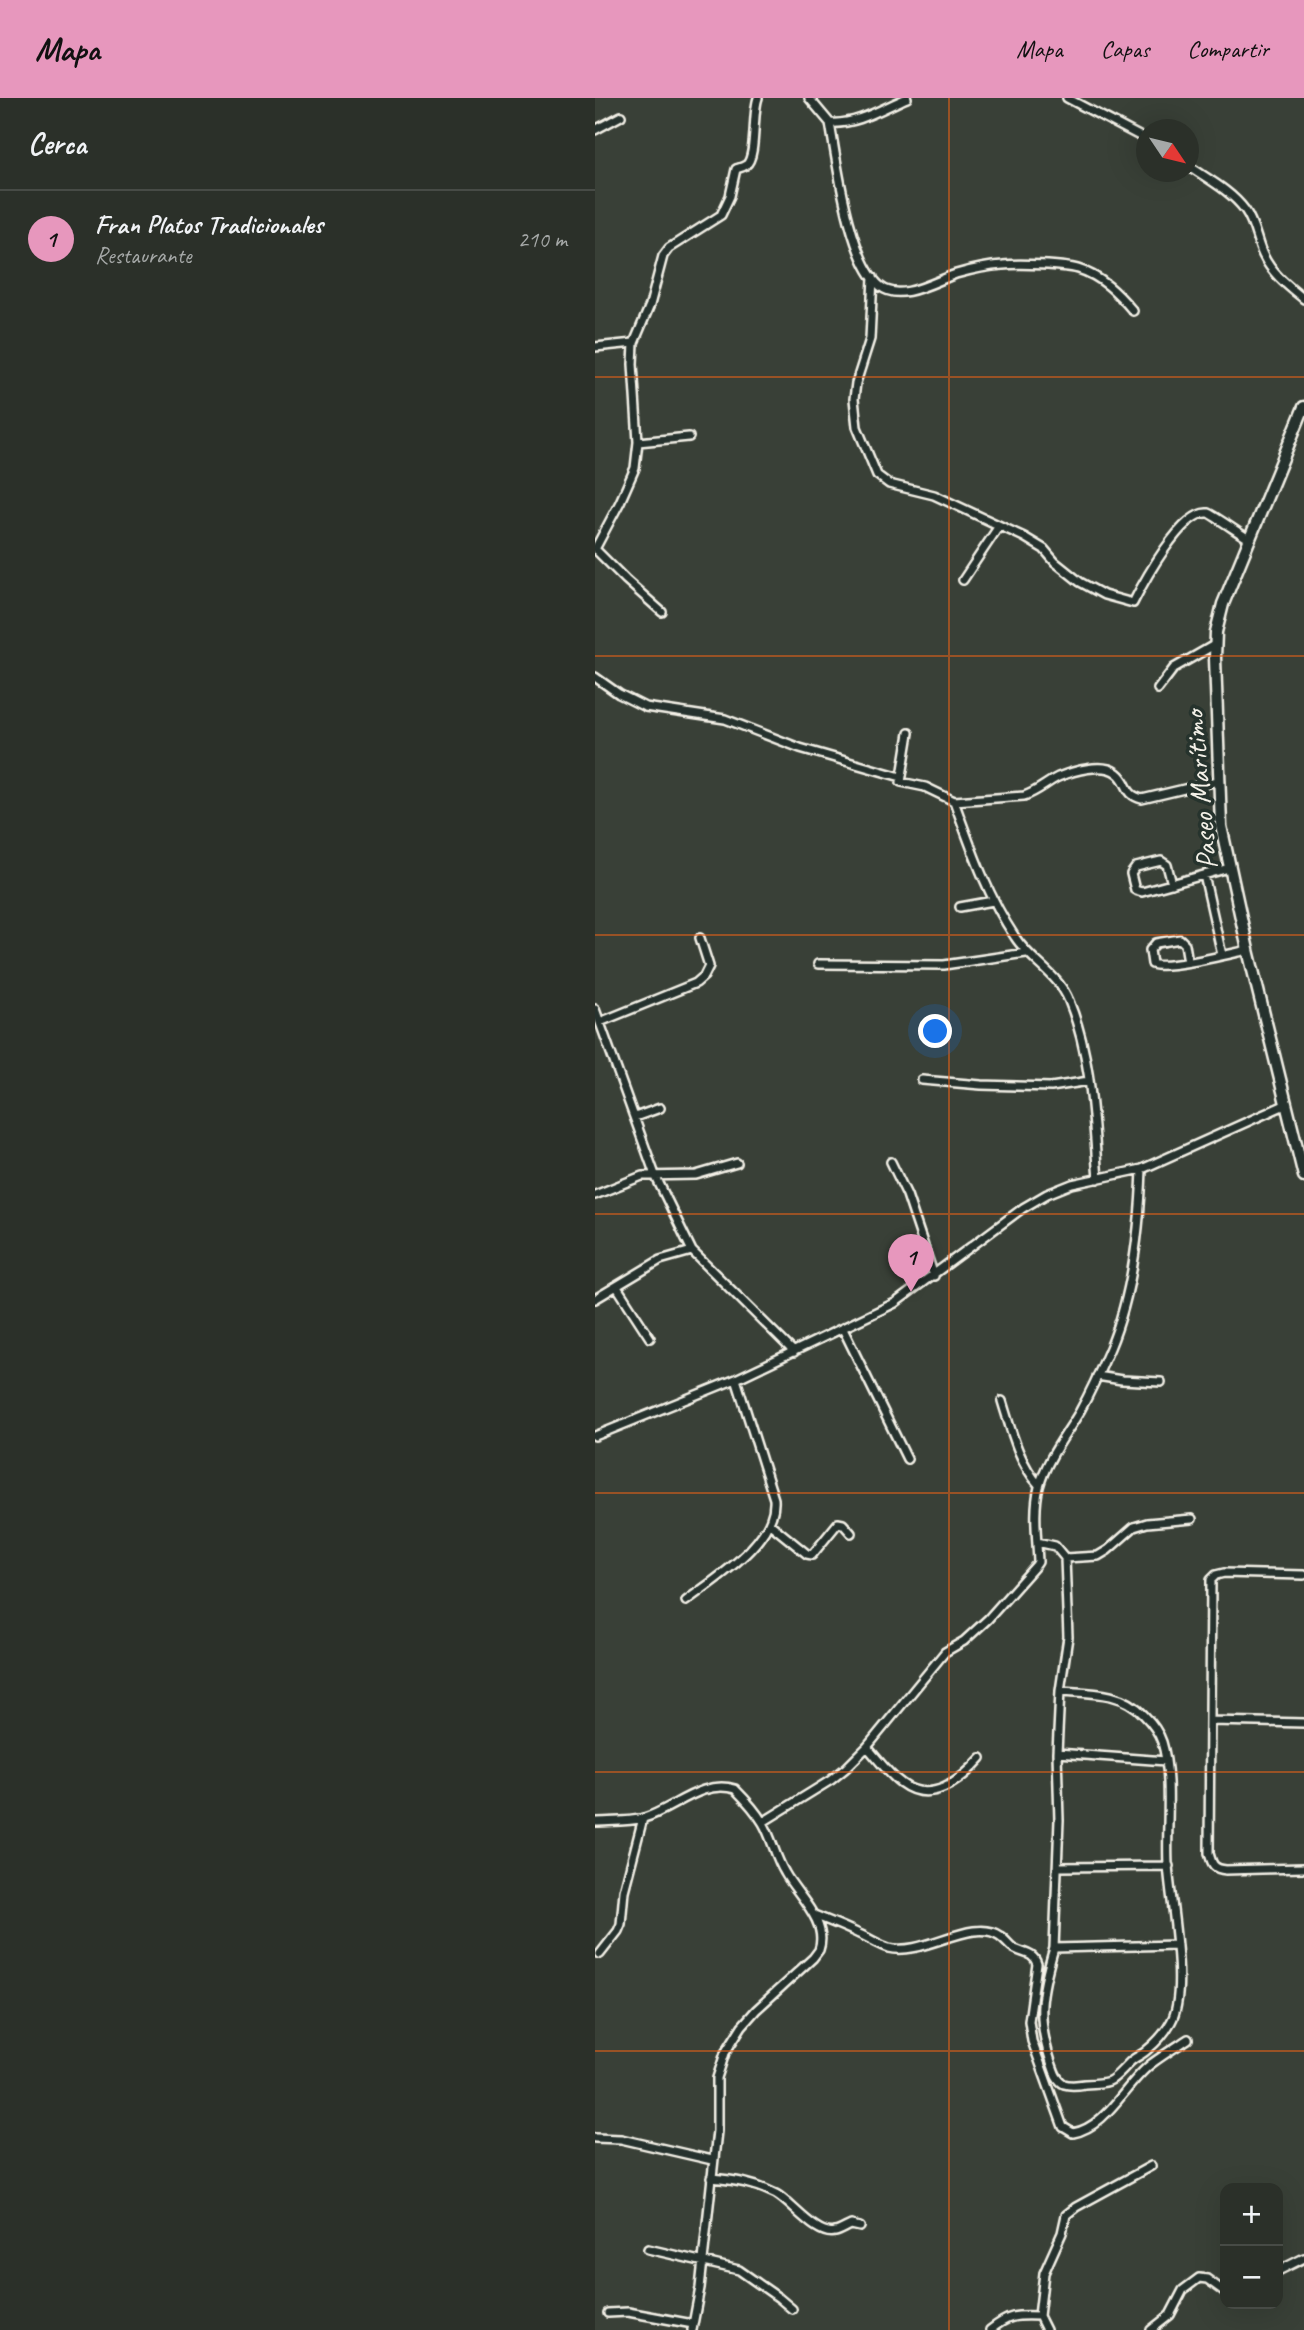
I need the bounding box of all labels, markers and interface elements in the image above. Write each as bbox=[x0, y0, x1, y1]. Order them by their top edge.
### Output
text: Mapa bbox=[35, 28, 100, 70]
text: Mapa bbox=[1016, 34, 1063, 64]
text: Capas bbox=[1101, 34, 1149, 64]
text: Compartir bbox=[1187, 34, 1269, 64]
north arrow bbox=[1136, 119, 1199, 182]
text: Cerca bbox=[28, 125, 86, 163]
text: Fran Platos Tradicionales bbox=[95, 208, 323, 241]
text: 1 bbox=[46, 225, 56, 254]
text: 210 m bbox=[518, 225, 567, 254]
text: Restaurante bbox=[95, 241, 192, 270]
street label: Paseo Marítimo bbox=[1174, 706, 1226, 871]
your location bbox=[918, 1014, 952, 1048]
pin: 1 bbox=[888, 1234, 934, 1292]
map controls bbox=[1220, 2183, 1283, 2309]
button: + bbox=[1220, 2183, 1283, 2246]
button: − bbox=[1220, 2246, 1283, 2309]

